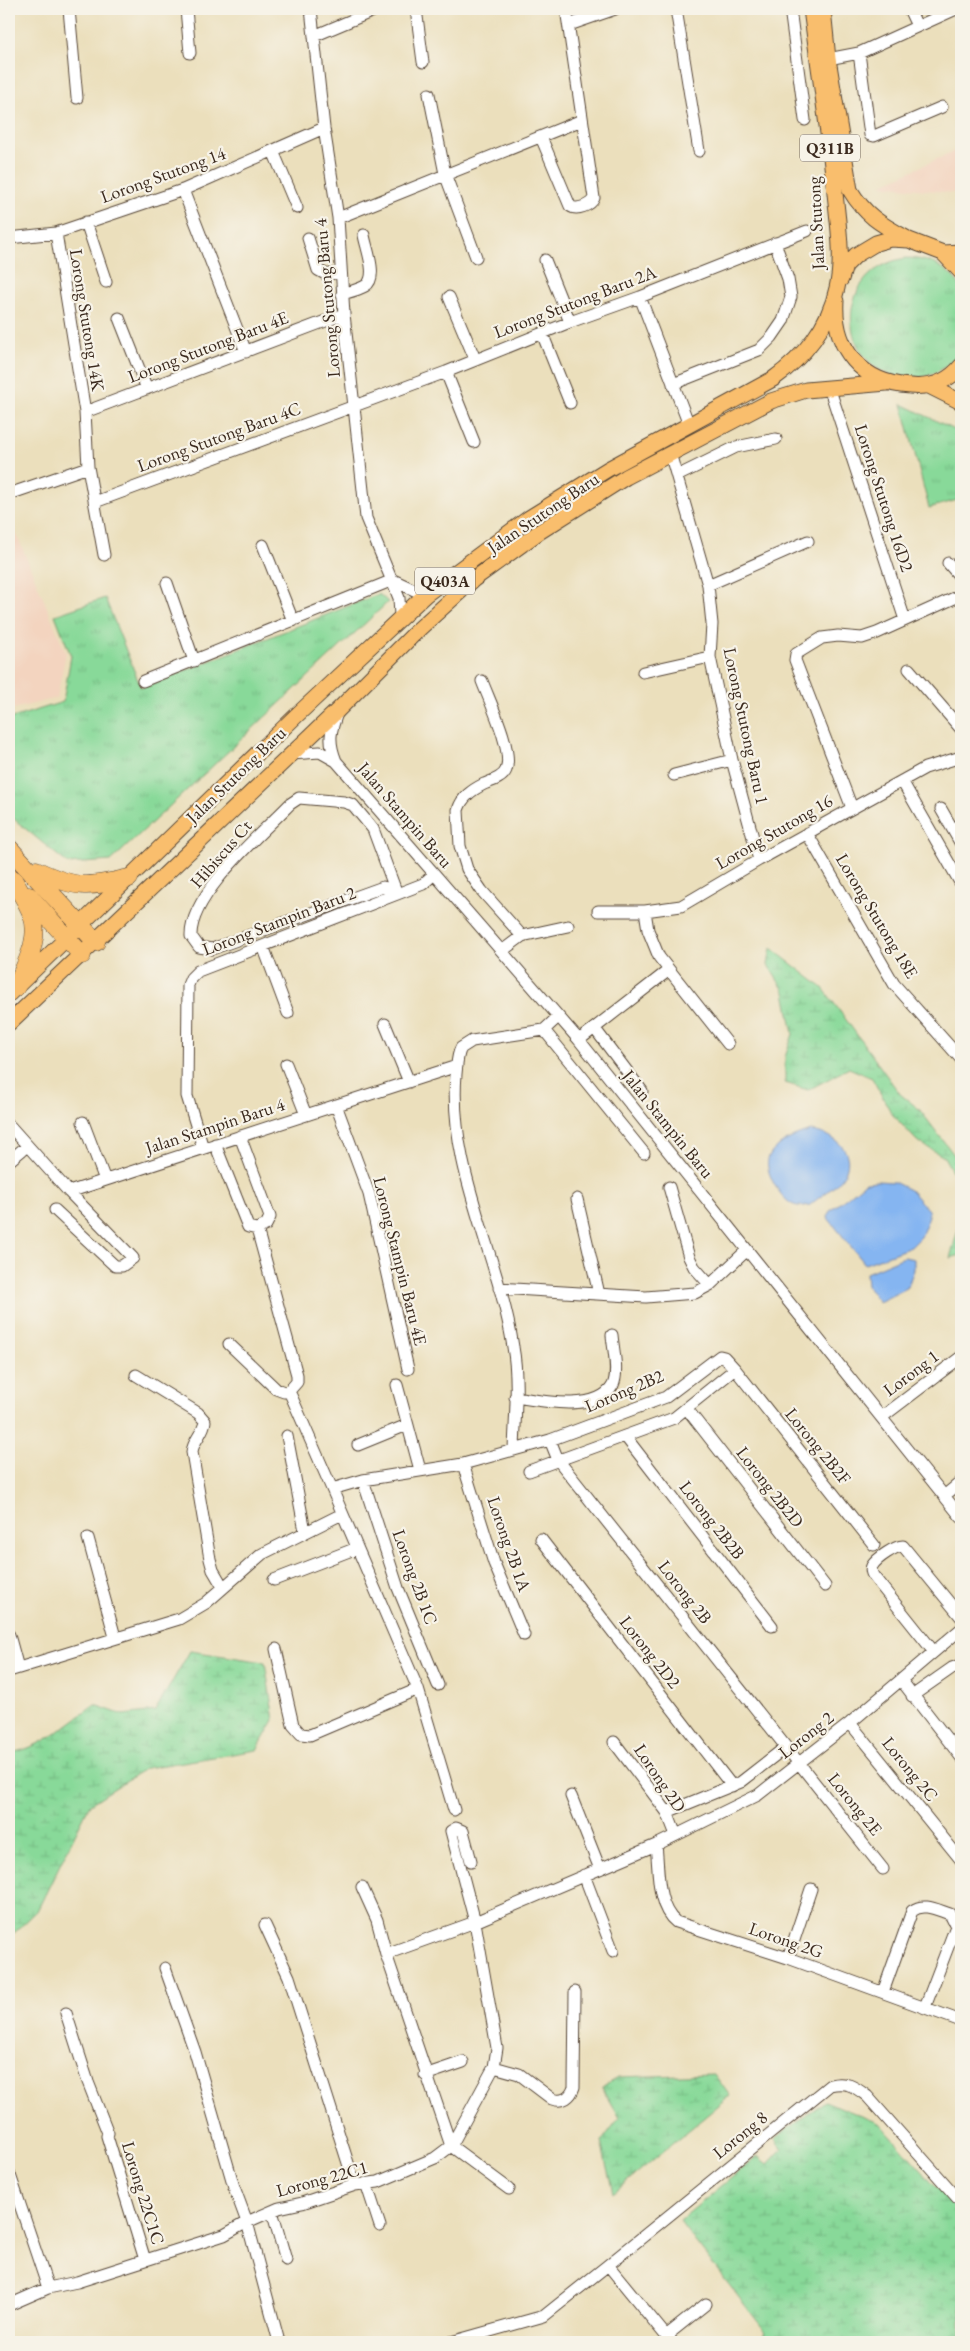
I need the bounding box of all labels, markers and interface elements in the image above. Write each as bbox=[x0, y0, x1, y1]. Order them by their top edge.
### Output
road number: Q311B bbox=[800, 134, 860, 162]
street label: Lorong Stutong 14 bbox=[97, 141, 229, 208]
street label: Jalan Stutong bbox=[802, 176, 830, 272]
street label: Lorong Stutong Baru 4 bbox=[308, 217, 345, 379]
street label: Lorong Stutong 14K bbox=[65, 247, 110, 393]
street label: Lorong Stutong Baru 2A bbox=[490, 260, 660, 343]
street label: Lorong Stutong Baru 4E bbox=[124, 305, 291, 388]
street label: Lorong Stutong Baru 4C bbox=[134, 396, 304, 477]
street label: Lorong Stutong 16D2 bbox=[850, 421, 919, 575]
street label: Jalan Stutong Baru bbox=[481, 466, 604, 560]
road number: Q403A bbox=[415, 568, 475, 594]
street label: Lorong Stutong Baru 1 bbox=[719, 645, 774, 806]
street label: Jalan Stutong Baru bbox=[179, 721, 291, 830]
street label: Jalan Stampin Baru bbox=[352, 755, 458, 873]
street label: Lorong Stutong 16 bbox=[711, 789, 837, 874]
street label: Hibiscus Ct bbox=[185, 814, 257, 893]
street label: Lorong Stutong 18E bbox=[831, 849, 924, 982]
street label: Lorong Stampin Baru 2 bbox=[199, 880, 359, 960]
street label: Jalan Stampin Baru bbox=[616, 1063, 720, 1183]
street label: Jalan Stampin Baru 4 bbox=[140, 1092, 288, 1160]
street label: Lorong Stampin Baru 4E bbox=[368, 1174, 433, 1348]
street label: Lorong 1 bbox=[878, 1344, 943, 1401]
street label: Lorong 2B2 bbox=[581, 1364, 667, 1417]
street label: Lorong 2B2F bbox=[780, 1403, 856, 1489]
street label: Lorong 2B2D bbox=[732, 1442, 809, 1532]
street label: Lorong 2B2B bbox=[674, 1476, 750, 1564]
street label: Lorong 2B 1A bbox=[482, 1493, 537, 1595]
street label: Lorong 2B 1C bbox=[388, 1526, 443, 1628]
street label: Lorong 2B bbox=[653, 1555, 717, 1628]
street label: Lorong 2D2 bbox=[615, 1611, 686, 1693]
street label: Lorong 2 bbox=[773, 1706, 838, 1763]
street label: Lorong 2C bbox=[877, 1732, 943, 1806]
street label: Lorong 2D bbox=[629, 1739, 692, 1816]
street label: Lorong 2E bbox=[823, 1768, 888, 1840]
street label: Lorong 2G bbox=[746, 1916, 826, 1963]
street label: Lorong 8 bbox=[708, 2106, 772, 2164]
street label: Lorong 22C1C bbox=[117, 2138, 170, 2247]
street label: Lorong 22C1 bbox=[274, 2155, 370, 2202]

